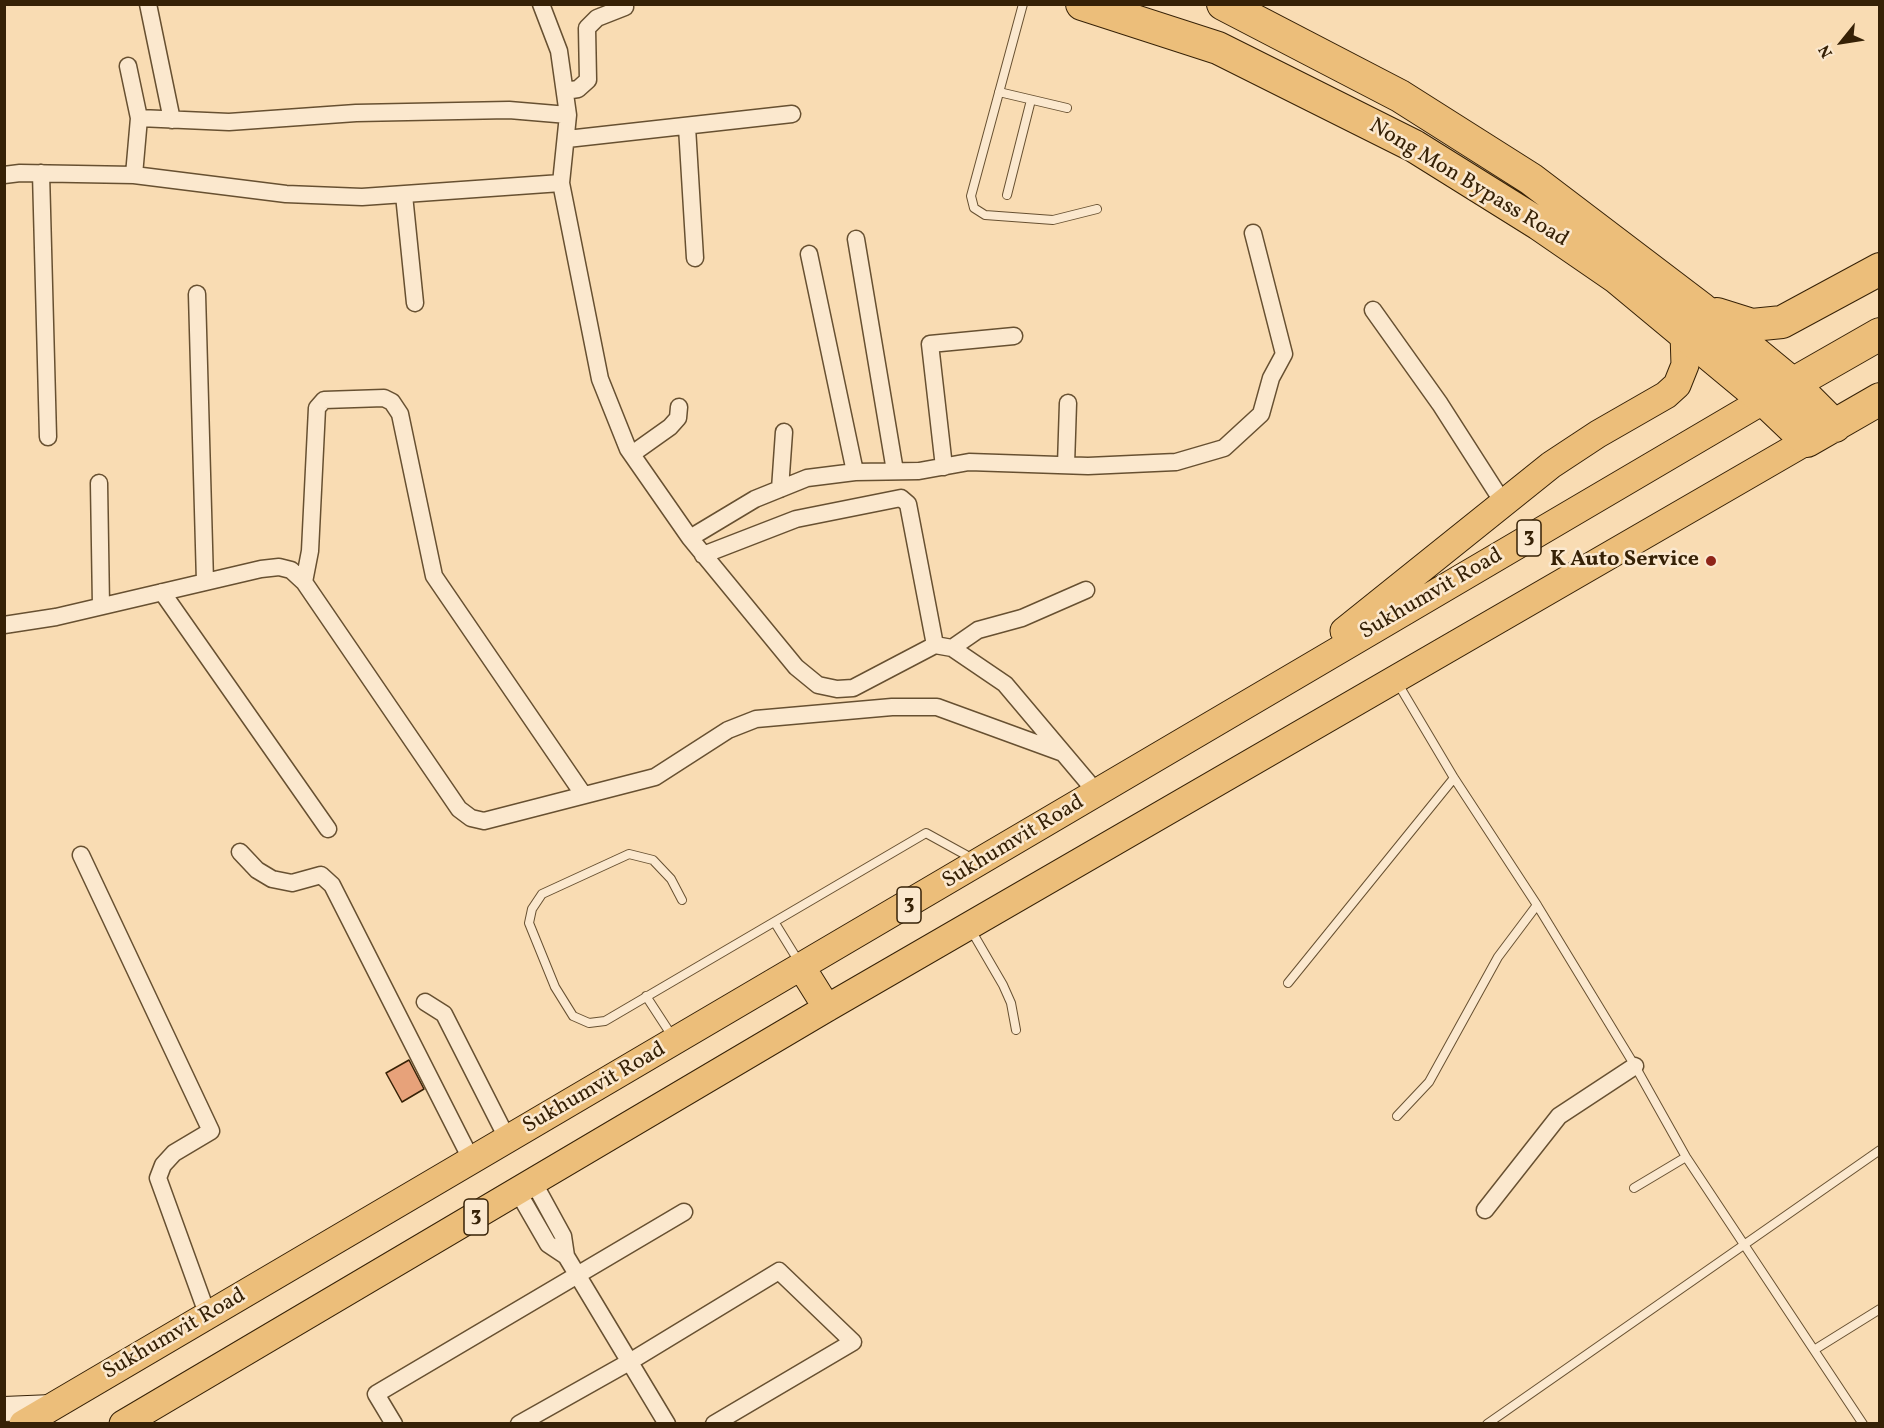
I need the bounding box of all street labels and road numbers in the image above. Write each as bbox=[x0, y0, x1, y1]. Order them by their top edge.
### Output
street label: Nong Mon Bypass Road bbox=[1363, 114, 1573, 254]
road number: 3 bbox=[1517, 520, 1541, 556]
street label: Sukhumvit Road bbox=[1356, 543, 1508, 647]
street label: Sukhumvit Road bbox=[938, 790, 1090, 896]
road number: 3 bbox=[897, 887, 921, 923]
street label: Sukhumvit Road bbox=[519, 1037, 671, 1141]
road number: 3 bbox=[464, 1199, 488, 1235]
street label: Sukhumvit Road bbox=[99, 1283, 251, 1387]

